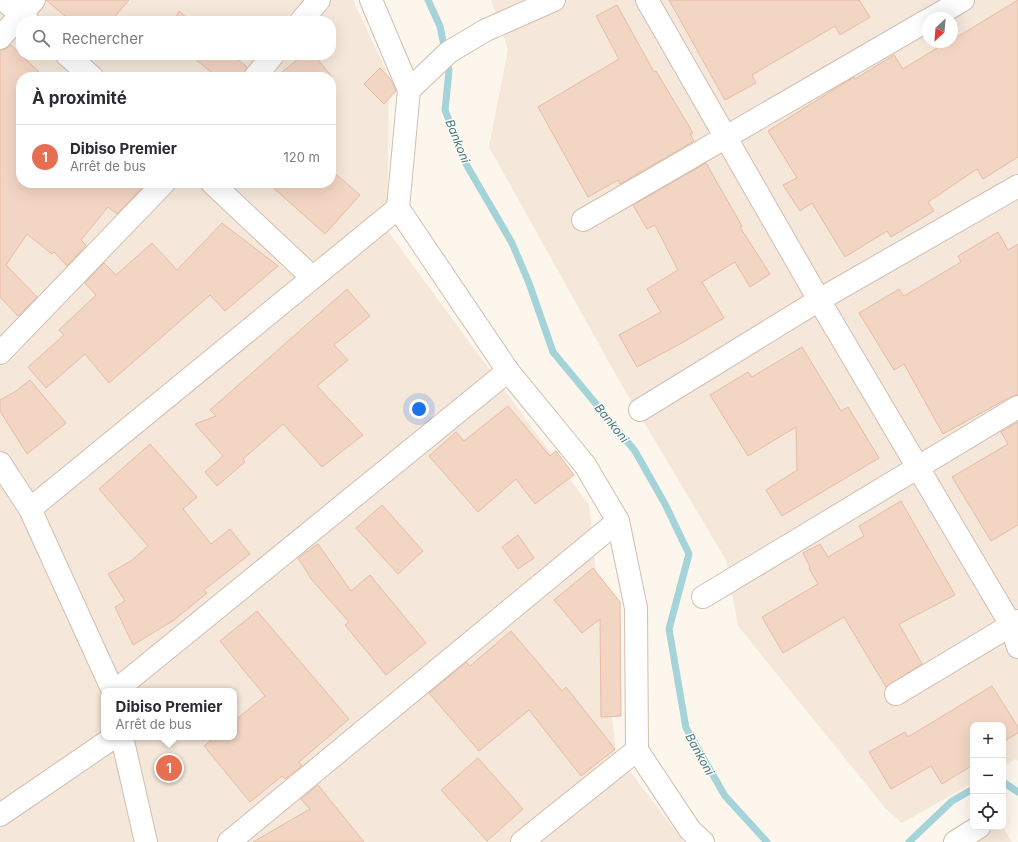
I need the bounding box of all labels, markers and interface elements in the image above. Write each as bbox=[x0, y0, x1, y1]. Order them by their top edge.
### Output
north arrow bbox=[922, 12, 958, 48]
search box bbox=[16, 16, 336, 60]
icon: search bbox=[30, 27, 52, 49]
text: Rechercher bbox=[62, 29, 144, 48]
text: À proximité bbox=[32, 88, 127, 108]
water label: Bankoni bbox=[442, 117, 474, 166]
text: Dibiso Premier bbox=[70, 139, 177, 158]
text: 1 bbox=[42, 149, 48, 165]
text: 120 m bbox=[284, 149, 320, 165]
text: Arrêt de bus bbox=[70, 158, 146, 174]
your location bbox=[409, 399, 429, 419]
water label: Bankoni bbox=[592, 400, 633, 446]
popup bbox=[101, 688, 237, 740]
text: Dibiso Premier bbox=[116, 697, 222, 716]
text: Arrêt de bus bbox=[116, 716, 192, 732]
map controls bbox=[970, 722, 1006, 830]
button: + bbox=[970, 722, 1006, 758]
water label: Bankoni bbox=[682, 730, 718, 779]
pin: 1 bbox=[156, 753, 182, 783]
button: − bbox=[970, 758, 1006, 794]
button: locate bbox=[970, 794, 1006, 830]

